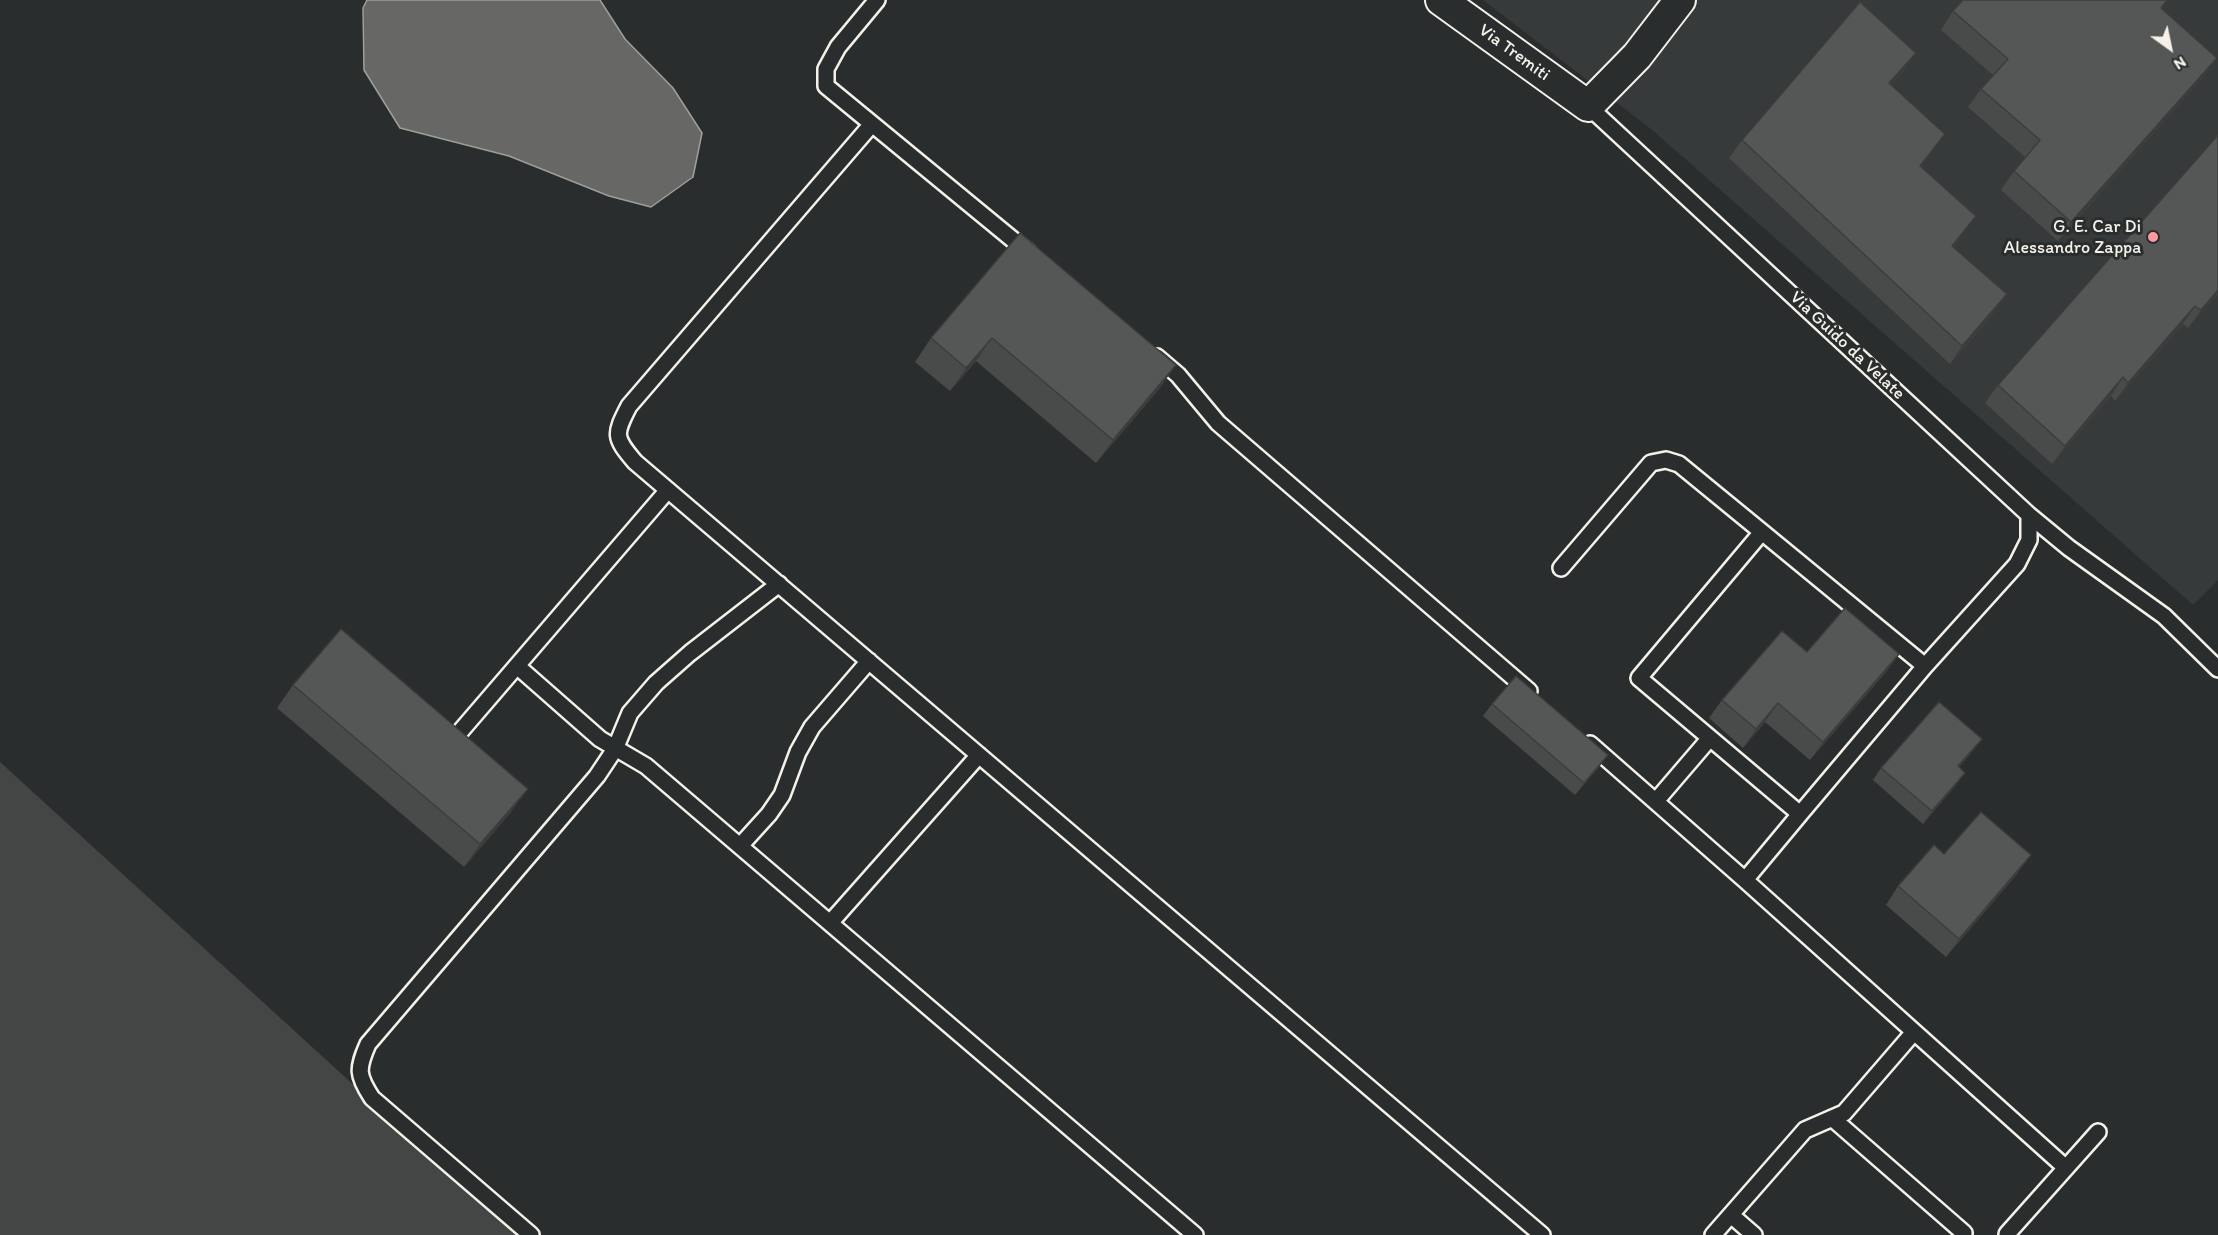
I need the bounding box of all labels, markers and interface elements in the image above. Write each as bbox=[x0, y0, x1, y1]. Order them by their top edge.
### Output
north arrow bbox=[2140, 18, 2200, 78]
street label: Via Tremiti bbox=[1474, 20, 1554, 86]
text: N bbox=[2170, 53, 2190, 74]
place label: G. E. Car Di Alessandro Zappa bbox=[2004, 216, 2141, 258]
marker: G. E. Car Di Alessandro Zappa bbox=[2146, 230, 2160, 244]
street label: Via Guido da Velate bbox=[1785, 287, 1909, 405]

